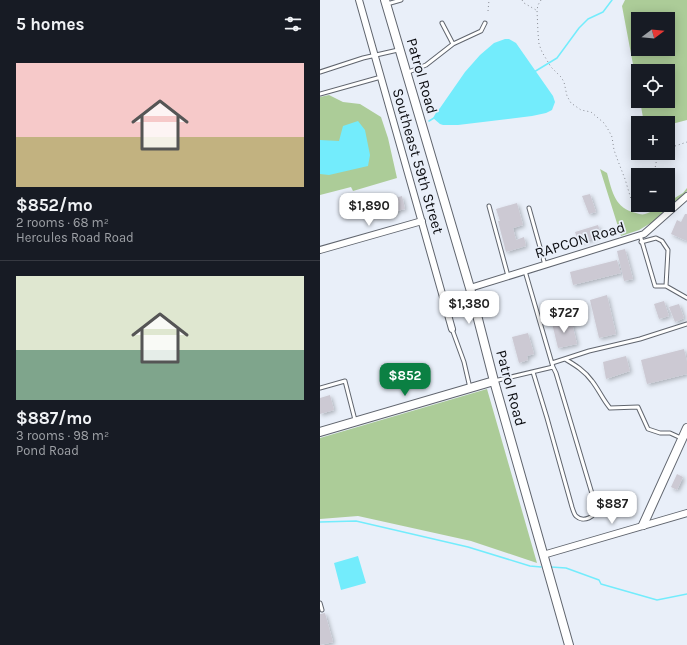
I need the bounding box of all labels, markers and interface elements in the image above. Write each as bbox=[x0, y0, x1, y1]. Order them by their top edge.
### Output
north arrow bbox=[631, 12, 675, 56]
map controls bbox=[631, 12, 675, 212]
icon: filters bbox=[282, 13, 304, 35]
text: 5 homes bbox=[16, 14, 85, 34]
street label: Patrol Road bbox=[403, 36, 441, 116]
button: locate bbox=[631, 64, 675, 108]
street label: Southeast 59th Street bbox=[389, 86, 448, 236]
icon: home bbox=[124, 89, 196, 161]
button: + bbox=[631, 116, 675, 160]
button: − bbox=[631, 168, 675, 212]
pin: $1,890 bbox=[336, 193, 402, 227]
text: $852/mo bbox=[16, 195, 93, 215]
text: $1,890 bbox=[348, 198, 390, 213]
text: 2 rooms · 68 m² bbox=[16, 215, 109, 230]
street label: RAPCON Road bbox=[533, 218, 627, 262]
text: Hercules Road Road bbox=[16, 230, 134, 245]
pin: $1,380 bbox=[436, 291, 502, 325]
text: $1,380 bbox=[448, 296, 490, 311]
pin: $727 bbox=[540, 300, 588, 334]
icon: home bbox=[124, 302, 196, 374]
text: $727 bbox=[549, 305, 579, 320]
street label: Patrol Road bbox=[492, 348, 530, 428]
pin: $852 bbox=[381, 363, 429, 397]
text: $852 bbox=[389, 368, 421, 383]
text: $887/mo bbox=[16, 408, 92, 428]
text: 3 rooms · 98 m² bbox=[16, 428, 109, 443]
text: Pond Road bbox=[16, 443, 79, 458]
pin: $887 bbox=[588, 491, 636, 525]
text: $887 bbox=[596, 496, 628, 511]

